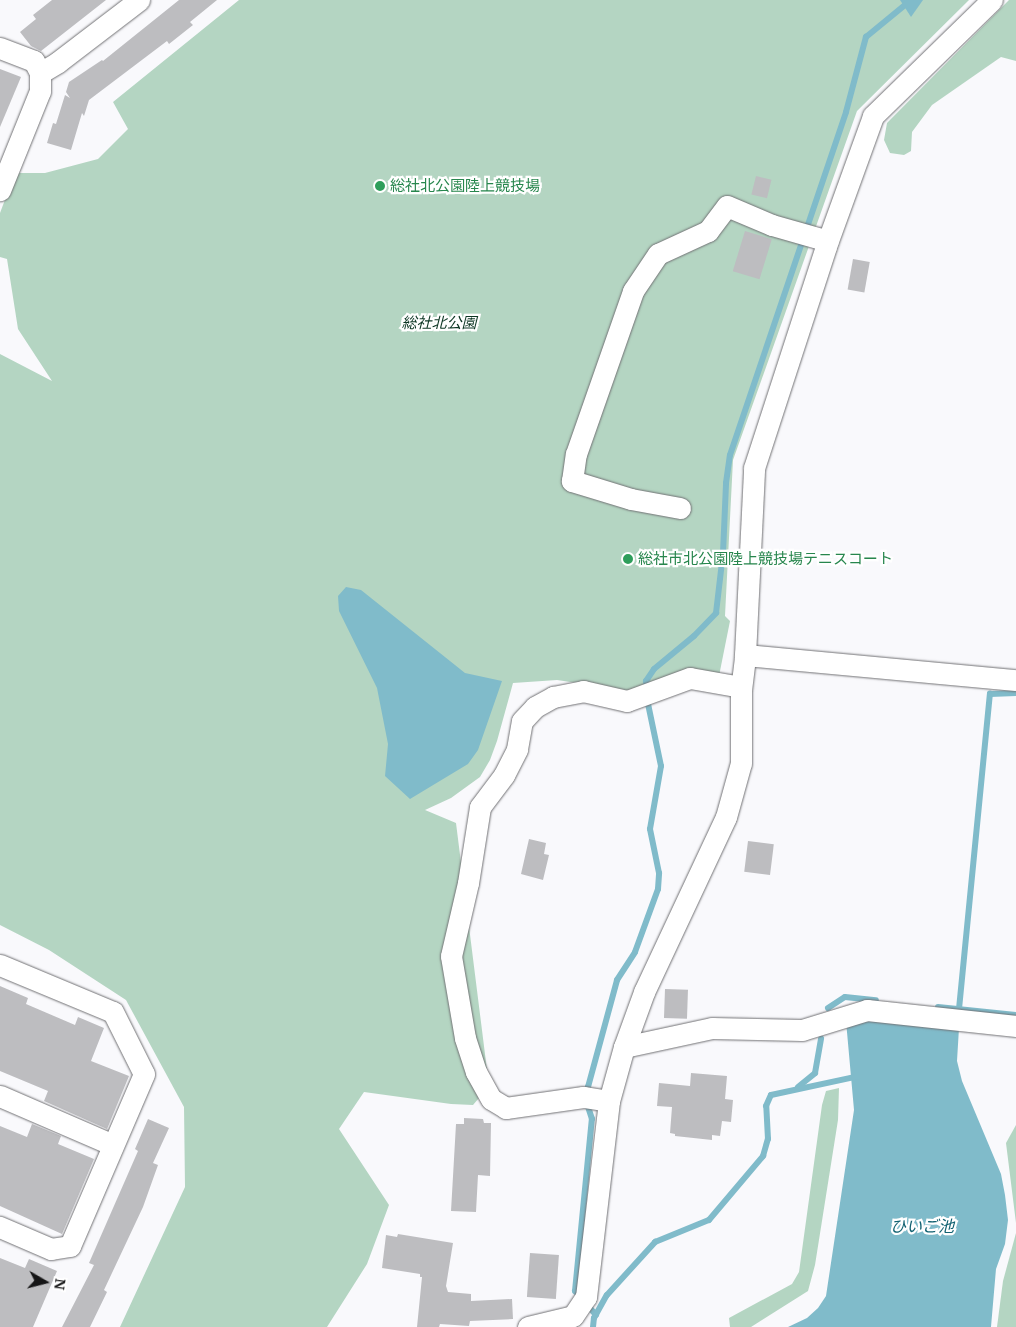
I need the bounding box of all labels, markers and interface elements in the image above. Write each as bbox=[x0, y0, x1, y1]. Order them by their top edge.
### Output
place label: 総社北公園陸上競技場 bbox=[390, 177, 540, 195]
marker: 総社北公園陸上競技場 bbox=[374, 180, 386, 192]
park label: 総社北公園 bbox=[402, 314, 476, 332]
place label: 総社市北公園陸上競技場テニスコート bbox=[638, 550, 893, 568]
marker: 総社市北公園陸上競技場テニスコート bbox=[622, 553, 634, 565]
water label: ひいご池 bbox=[890, 1216, 954, 1236]
north arrow bbox=[20, 1257, 70, 1307]
text: N bbox=[50, 1277, 70, 1291]

